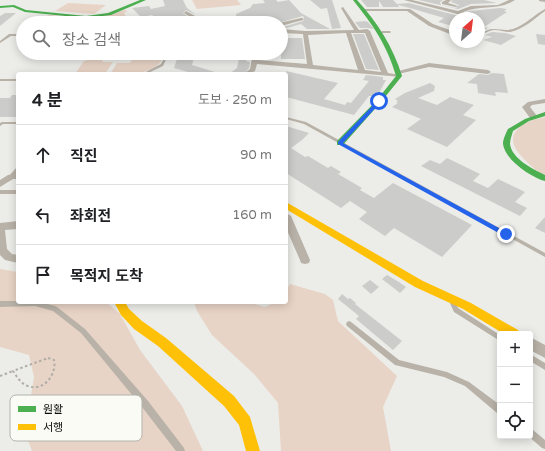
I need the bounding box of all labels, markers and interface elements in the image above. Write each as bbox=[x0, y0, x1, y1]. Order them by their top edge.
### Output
north arrow bbox=[449, 12, 485, 48]
search box bbox=[16, 16, 288, 60]
icon: search bbox=[30, 27, 52, 49]
text: 장소 검색 bbox=[62, 31, 121, 49]
text: 4 분 bbox=[32, 90, 63, 111]
text: 도보 · 250 m bbox=[198, 92, 272, 108]
route start bbox=[370, 92, 388, 110]
icon: ahead bbox=[32, 144, 54, 166]
text: 직진 bbox=[70, 147, 98, 165]
text: 90 m bbox=[240, 147, 272, 163]
icon: left bbox=[32, 204, 54, 226]
text: 좌회전 bbox=[70, 207, 111, 225]
text: 160 m bbox=[232, 207, 272, 223]
route end bbox=[497, 225, 515, 243]
icon: arrive bbox=[32, 264, 54, 286]
text: 목적지 도착 bbox=[70, 267, 143, 285]
map controls bbox=[497, 331, 533, 439]
button: + bbox=[497, 331, 533, 367]
button: − bbox=[497, 367, 533, 403]
legend bbox=[10, 395, 142, 441]
text: 원활 bbox=[43, 403, 63, 416]
button: locate bbox=[497, 403, 533, 439]
text: 서행 bbox=[43, 421, 63, 434]

